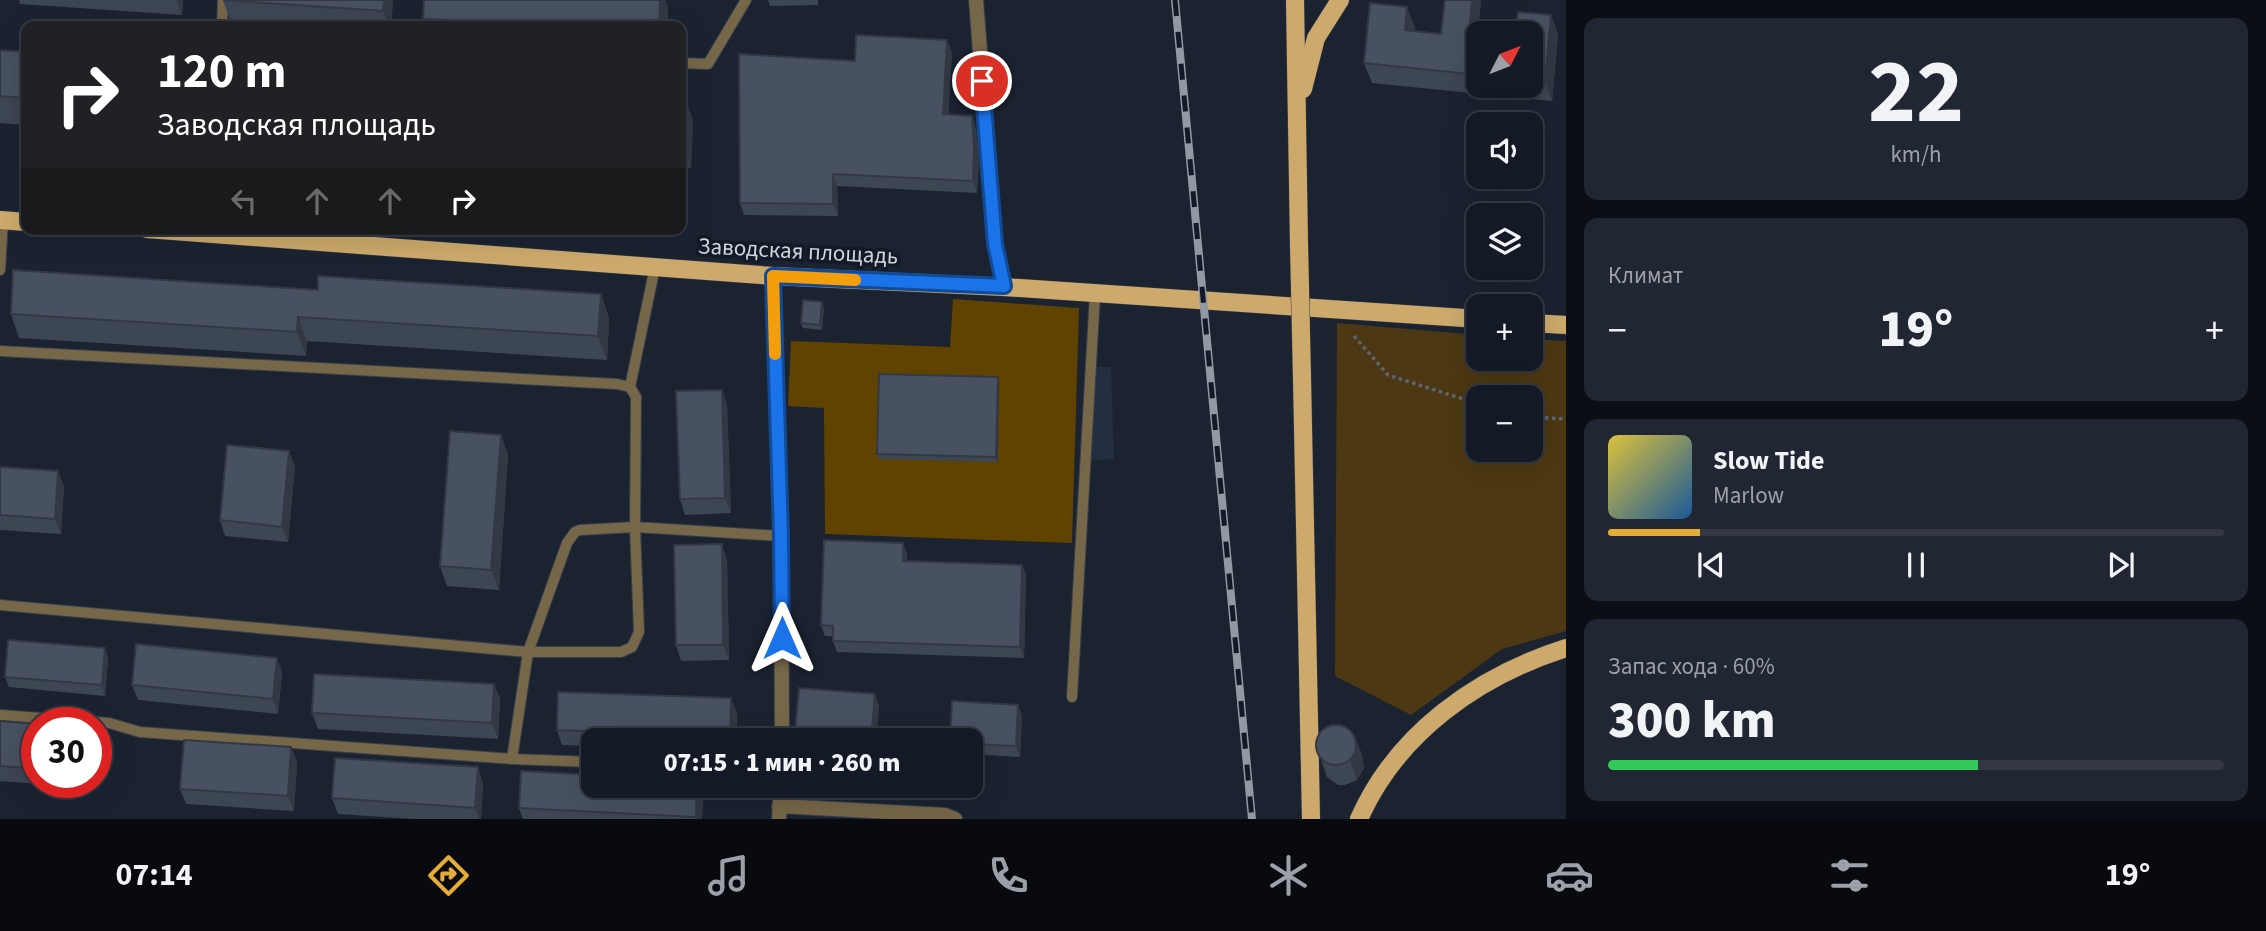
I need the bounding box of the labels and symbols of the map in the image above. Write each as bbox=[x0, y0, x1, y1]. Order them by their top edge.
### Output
north arrow bbox=[1466, 21, 1544, 98]
pin bbox=[952, 51, 1012, 111]
street label: Заводская площадь bbox=[697, 229, 899, 273]
position arrow bbox=[745, 601, 819, 675]
speed limit sign: 30 bbox=[21, 707, 112, 798]

